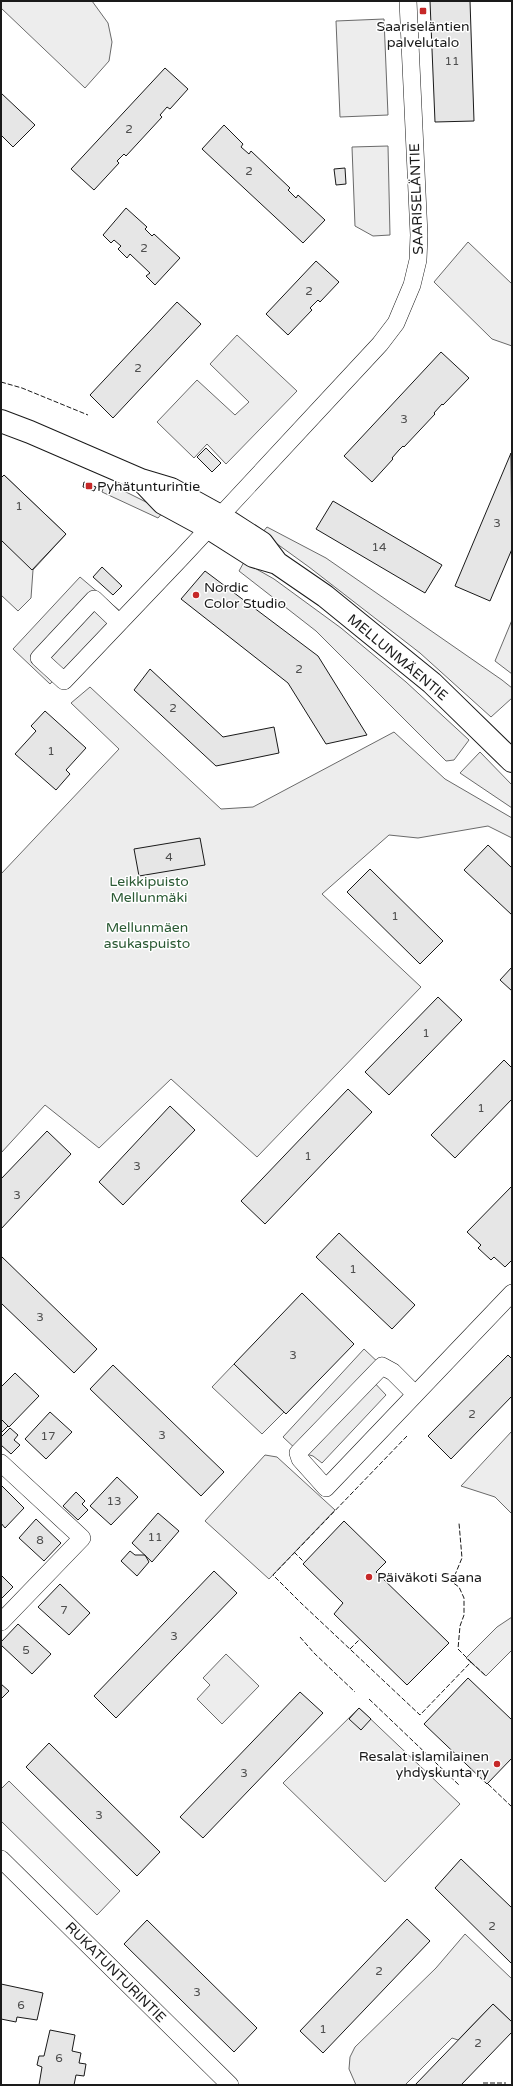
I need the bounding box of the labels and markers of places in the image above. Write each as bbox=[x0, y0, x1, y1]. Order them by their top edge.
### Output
marker: Saariseläntien palvelutalo bbox=[418, 6, 428, 16]
place label: Saariseläntien palvelutalo bbox=[377, 18, 469, 51]
place label: Pyhätunturintie bbox=[97, 478, 200, 495]
marker: Pyhätunturintie bbox=[84, 481, 94, 491]
place label: Nordic Color Studio bbox=[204, 579, 286, 612]
marker: Nordic Color Studio bbox=[191, 590, 201, 600]
place label: Päiväkoti Saana bbox=[377, 1569, 482, 1586]
marker: Päiväkoti Saana bbox=[364, 1572, 374, 1582]
place label: Resalat islamilainen yhdyskunta ry bbox=[359, 1748, 489, 1781]
marker: Resalat islamilainen yhdyskunta ry bbox=[492, 1759, 502, 1769]

